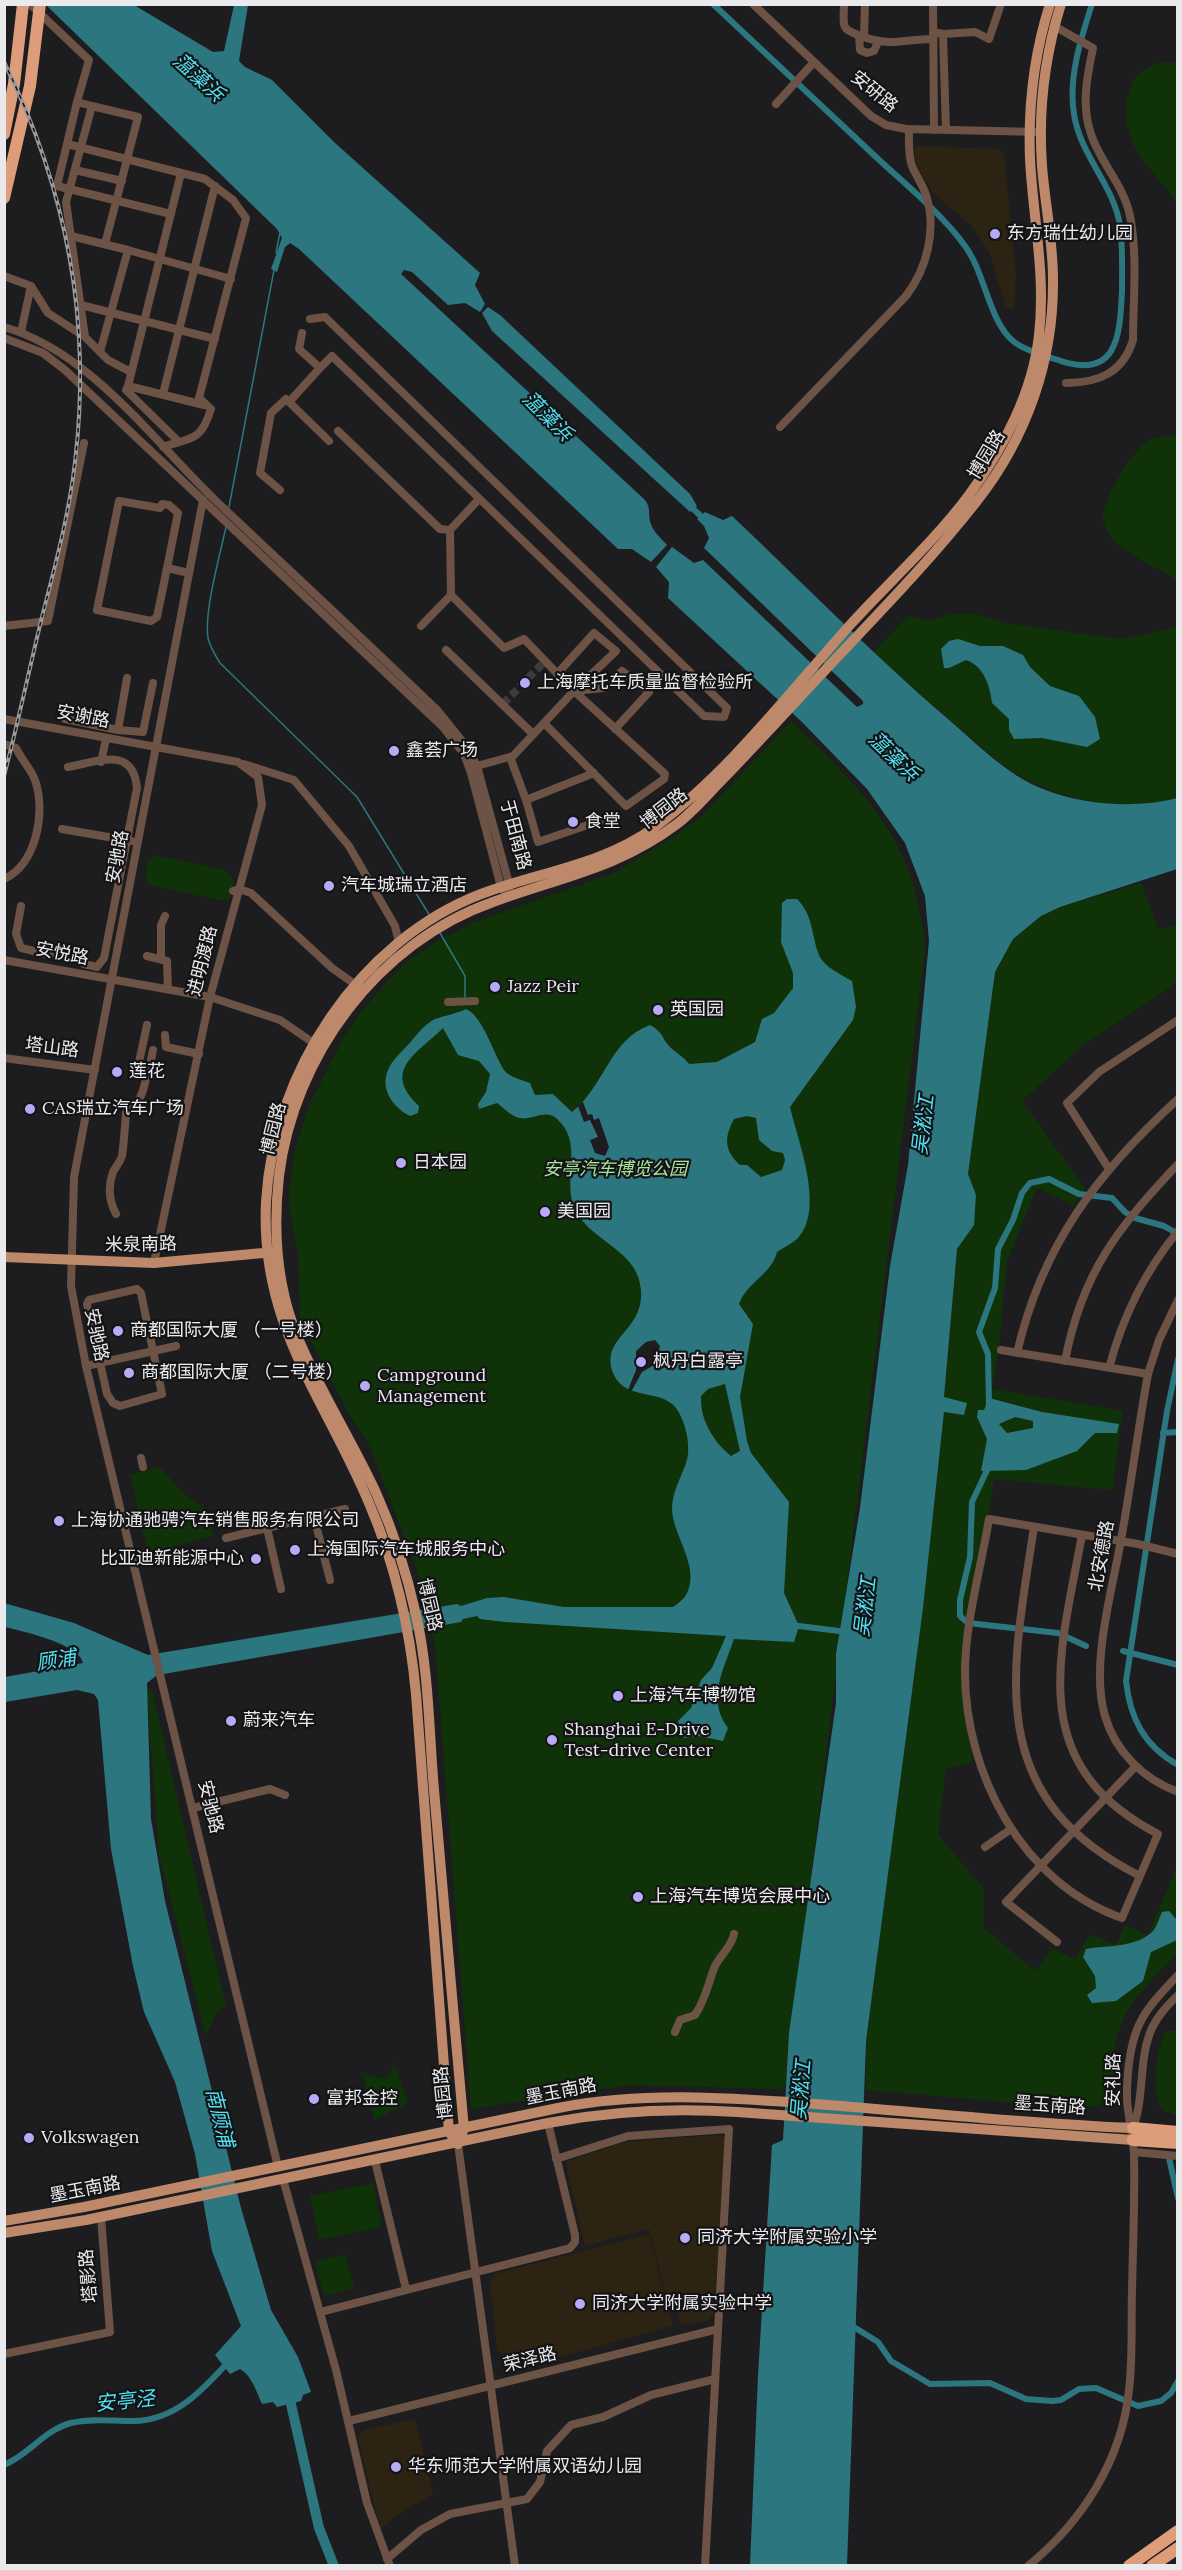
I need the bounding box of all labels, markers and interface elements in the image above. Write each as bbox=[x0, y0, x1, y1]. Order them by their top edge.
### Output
water label: 蕰藻浜 bbox=[168, 49, 228, 107]
street label: 安研路 bbox=[846, 67, 902, 117]
place label: 东方瑞仕幼儿园 bbox=[1007, 223, 1133, 245]
marker: 东方瑞仕幼儿园 bbox=[988, 227, 1002, 241]
water label: 蕰藻浜 bbox=[517, 387, 577, 447]
street label: 博园路 bbox=[964, 426, 1010, 484]
place label: 上海摩托车质量监督检验所 bbox=[537, 672, 753, 694]
marker: 上海摩托车质量监督检验所 bbox=[518, 676, 532, 690]
street label: 安谢路 bbox=[54, 701, 112, 733]
water label: 蕰藻浜 bbox=[863, 728, 923, 786]
place label: 鑫荟广场 bbox=[406, 740, 478, 762]
marker: 鑫荟广场 bbox=[387, 744, 401, 758]
street label: 博园路 bbox=[636, 784, 692, 834]
street label: 于田南路 bbox=[495, 797, 535, 873]
place label: 食堂 bbox=[585, 811, 621, 833]
marker: 食堂 bbox=[566, 815, 580, 829]
street label: 安驰路 bbox=[103, 829, 133, 885]
place label: 汽车城瑞立酒店 bbox=[341, 875, 467, 897]
marker: 汽车城瑞立酒店 bbox=[322, 879, 336, 893]
street label: 进明渡路 bbox=[184, 923, 222, 999]
street label: 安悦路 bbox=[33, 938, 91, 970]
place label: Jazz Peir bbox=[507, 976, 579, 998]
marker: Jazz Peir bbox=[488, 980, 502, 994]
place label: 英国园 bbox=[670, 999, 724, 1021]
marker: 英国园 bbox=[651, 1003, 665, 1017]
street label: 塔山路 bbox=[24, 1034, 80, 1062]
place label: 莲花 bbox=[129, 1061, 165, 1083]
marker: 莲花 bbox=[110, 1065, 124, 1079]
water label: 吴淞江 bbox=[908, 1094, 940, 1156]
place label: CAS瑞立汽车广场 bbox=[42, 1098, 184, 1120]
street label: 博园路 bbox=[257, 1100, 291, 1158]
marker: CAS瑞立汽车广场 bbox=[23, 1102, 37, 1116]
place label: 日本园 bbox=[413, 1152, 467, 1174]
marker: 日本园 bbox=[394, 1156, 408, 1170]
park label: 安亭汽车博览公园 bbox=[543, 1159, 687, 1181]
place label: 美国园 bbox=[557, 1201, 611, 1223]
marker: 美国园 bbox=[538, 1205, 552, 1219]
street label: 米泉南路 bbox=[105, 1234, 177, 1256]
street label: 安驰路 bbox=[80, 1306, 112, 1364]
place label: 商都国际大厦 （一号楼） bbox=[130, 1320, 333, 1342]
marker: 商都国际大厦 （一号楼） bbox=[111, 1324, 125, 1338]
place label: 枫丹白露亭 bbox=[653, 1351, 743, 1373]
marker: 枫丹白露亭 bbox=[634, 1355, 648, 1369]
place label: 商都国际大厦 （二号楼） bbox=[141, 1362, 344, 1384]
place label: Campground Management bbox=[377, 1365, 486, 1408]
marker: 商都国际大厦 （二号楼） bbox=[122, 1366, 136, 1380]
marker: Campground Management bbox=[358, 1379, 372, 1393]
place label: 上海协通驰骋汽车销售服务有限公司 bbox=[71, 1510, 359, 1532]
marker: 上海协通驰骋汽车销售服务有限公司 bbox=[52, 1514, 66, 1528]
street label: 北安德路 bbox=[1085, 1519, 1119, 1593]
place label: 上海国际汽车城服务中心 bbox=[307, 1539, 505, 1561]
marker: 上海国际汽车城服务中心 bbox=[288, 1543, 302, 1557]
place label: 比亚迪新能源中心 bbox=[100, 1548, 244, 1570]
marker: 比亚迪新能源中心 bbox=[249, 1552, 263, 1566]
street label: 博园路 bbox=[412, 1576, 446, 1634]
water label: 吴淞江 bbox=[850, 1576, 882, 1638]
water label: 顾浦 bbox=[34, 1646, 78, 1676]
place label: 上海汽车博物馆 bbox=[630, 1685, 756, 1707]
marker: 上海汽车博物馆 bbox=[611, 1689, 625, 1703]
place label: 蔚来汽车 bbox=[243, 1710, 315, 1732]
marker: 蔚来汽车 bbox=[224, 1714, 238, 1728]
place label: Shanghai E-Drive Test-drive Center bbox=[564, 1719, 713, 1762]
marker: Shanghai E-Drive Test-drive Center bbox=[545, 1733, 559, 1747]
street label: 安驰路 bbox=[193, 1778, 227, 1836]
place label: 上海汽车博览会展中心 bbox=[650, 1886, 830, 1908]
marker: 上海汽车博览会展中心 bbox=[631, 1890, 645, 1904]
street label: 安礼路 bbox=[1103, 2053, 1125, 2107]
water label: 吴淞江 bbox=[787, 2059, 817, 2121]
street label: 博园路 bbox=[430, 2065, 458, 2121]
street label: 墨玉南路 bbox=[524, 2075, 598, 2109]
water label: 南顾浦 bbox=[200, 2086, 238, 2150]
place label: 富邦金控 bbox=[326, 2088, 398, 2110]
marker: 富邦金控 bbox=[307, 2092, 321, 2106]
street label: 墨玉南路 bbox=[1013, 2093, 1087, 2119]
place label: Volkswagen bbox=[41, 2127, 140, 2149]
marker: Volkswagen bbox=[22, 2131, 36, 2145]
street label: 墨玉南路 bbox=[48, 2173, 122, 2207]
place label: 同济大学附属实验小学 bbox=[697, 2227, 877, 2249]
marker: 同济大学附属实验小学 bbox=[678, 2231, 692, 2245]
street label: 塔影路 bbox=[76, 2248, 102, 2304]
place label: 同济大学附属实验中学 bbox=[592, 2293, 772, 2315]
marker: 同济大学附属实验中学 bbox=[573, 2297, 587, 2311]
street label: 荣泽路 bbox=[501, 2343, 559, 2377]
water label: 安亭泾 bbox=[94, 2387, 156, 2417]
place label: 华东师范大学附属双语幼儿园 bbox=[408, 2456, 642, 2478]
marker: 华东师范大学附属双语幼儿园 bbox=[389, 2460, 403, 2474]

